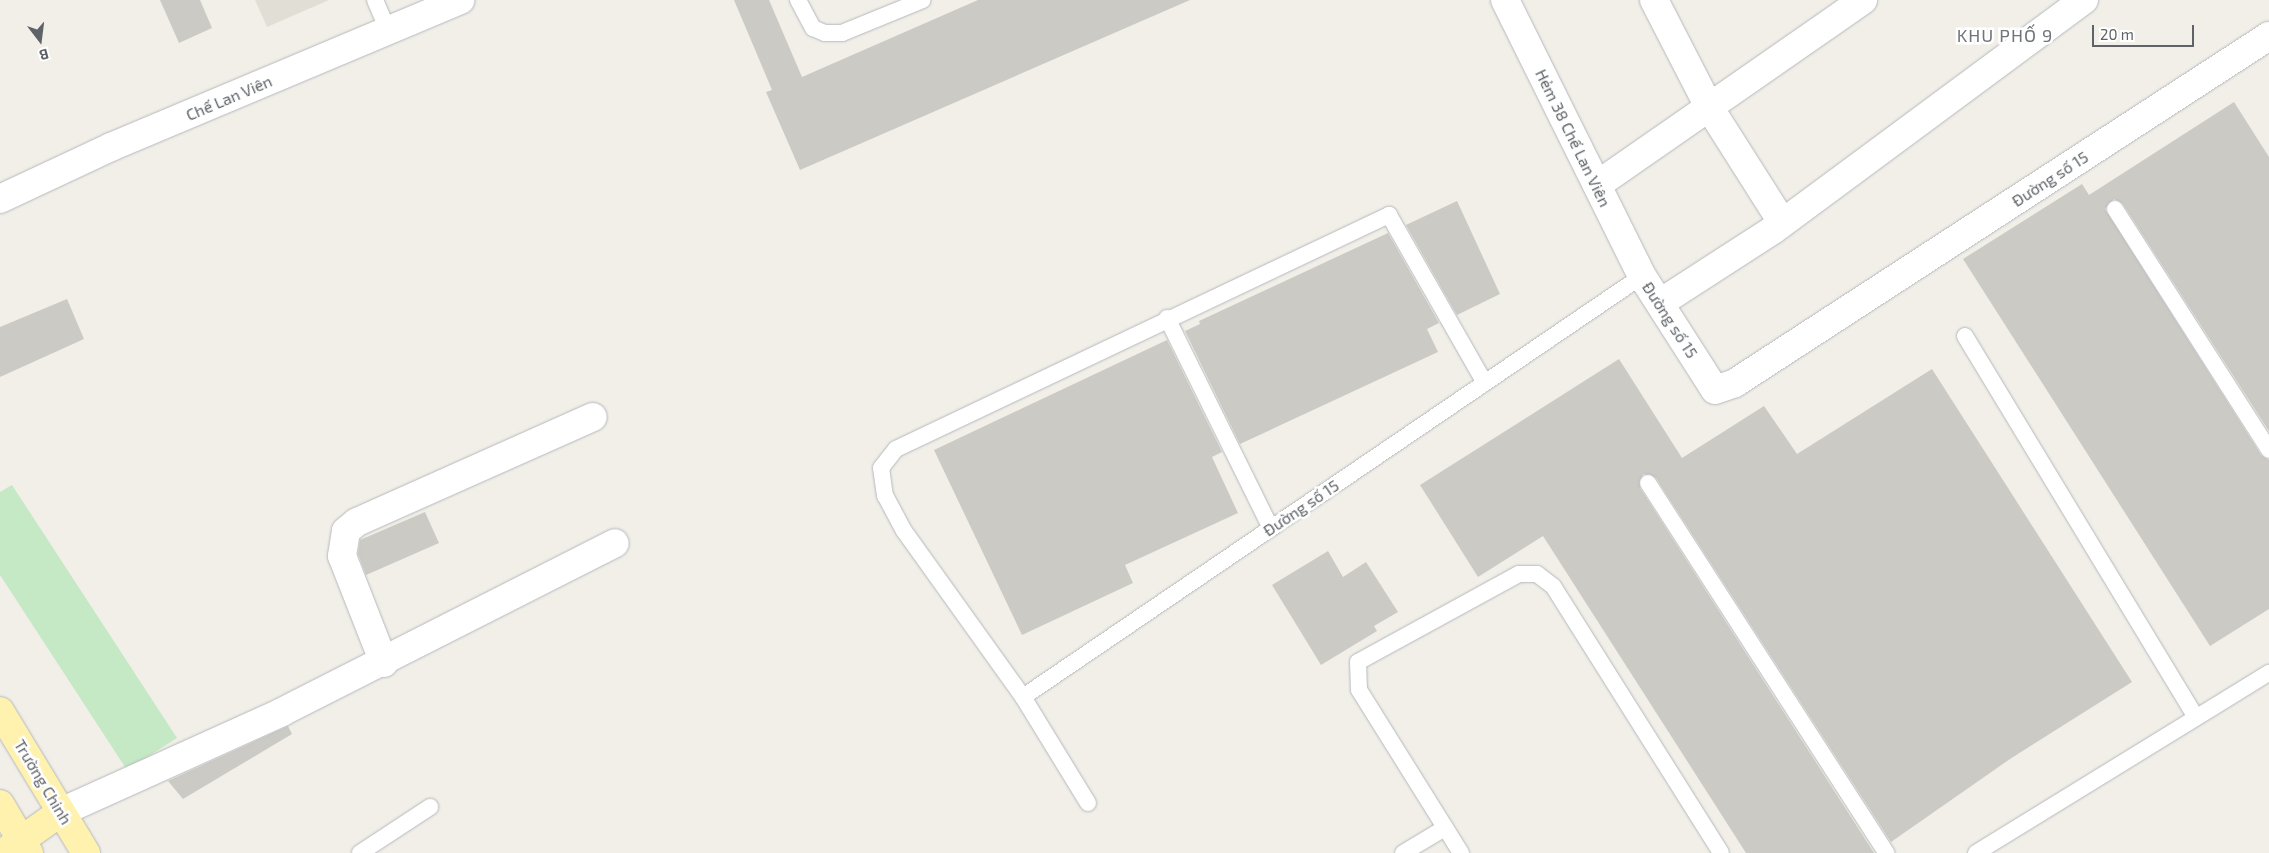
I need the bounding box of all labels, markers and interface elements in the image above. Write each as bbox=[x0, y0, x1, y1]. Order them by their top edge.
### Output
north arrow bbox=[15, 15, 65, 65]
scale bar bbox=[2094, 15, 2196, 47]
district label: KHU PHỐ 9 bbox=[1956, 24, 2054, 46]
text: 20 m bbox=[2100, 25, 2134, 43]
text: B bbox=[37, 46, 51, 64]
street label: Hẻm 38 Chế Lan Viên bbox=[1531, 66, 1615, 210]
street label: Chế Lan Viên bbox=[183, 71, 275, 125]
street label: Đường số 15 bbox=[2008, 147, 2092, 211]
street label: Đường số 15 bbox=[1638, 278, 1702, 362]
street label: Đường số 15 bbox=[1260, 476, 1342, 540]
street label: Trường Chinh bbox=[10, 736, 76, 828]

